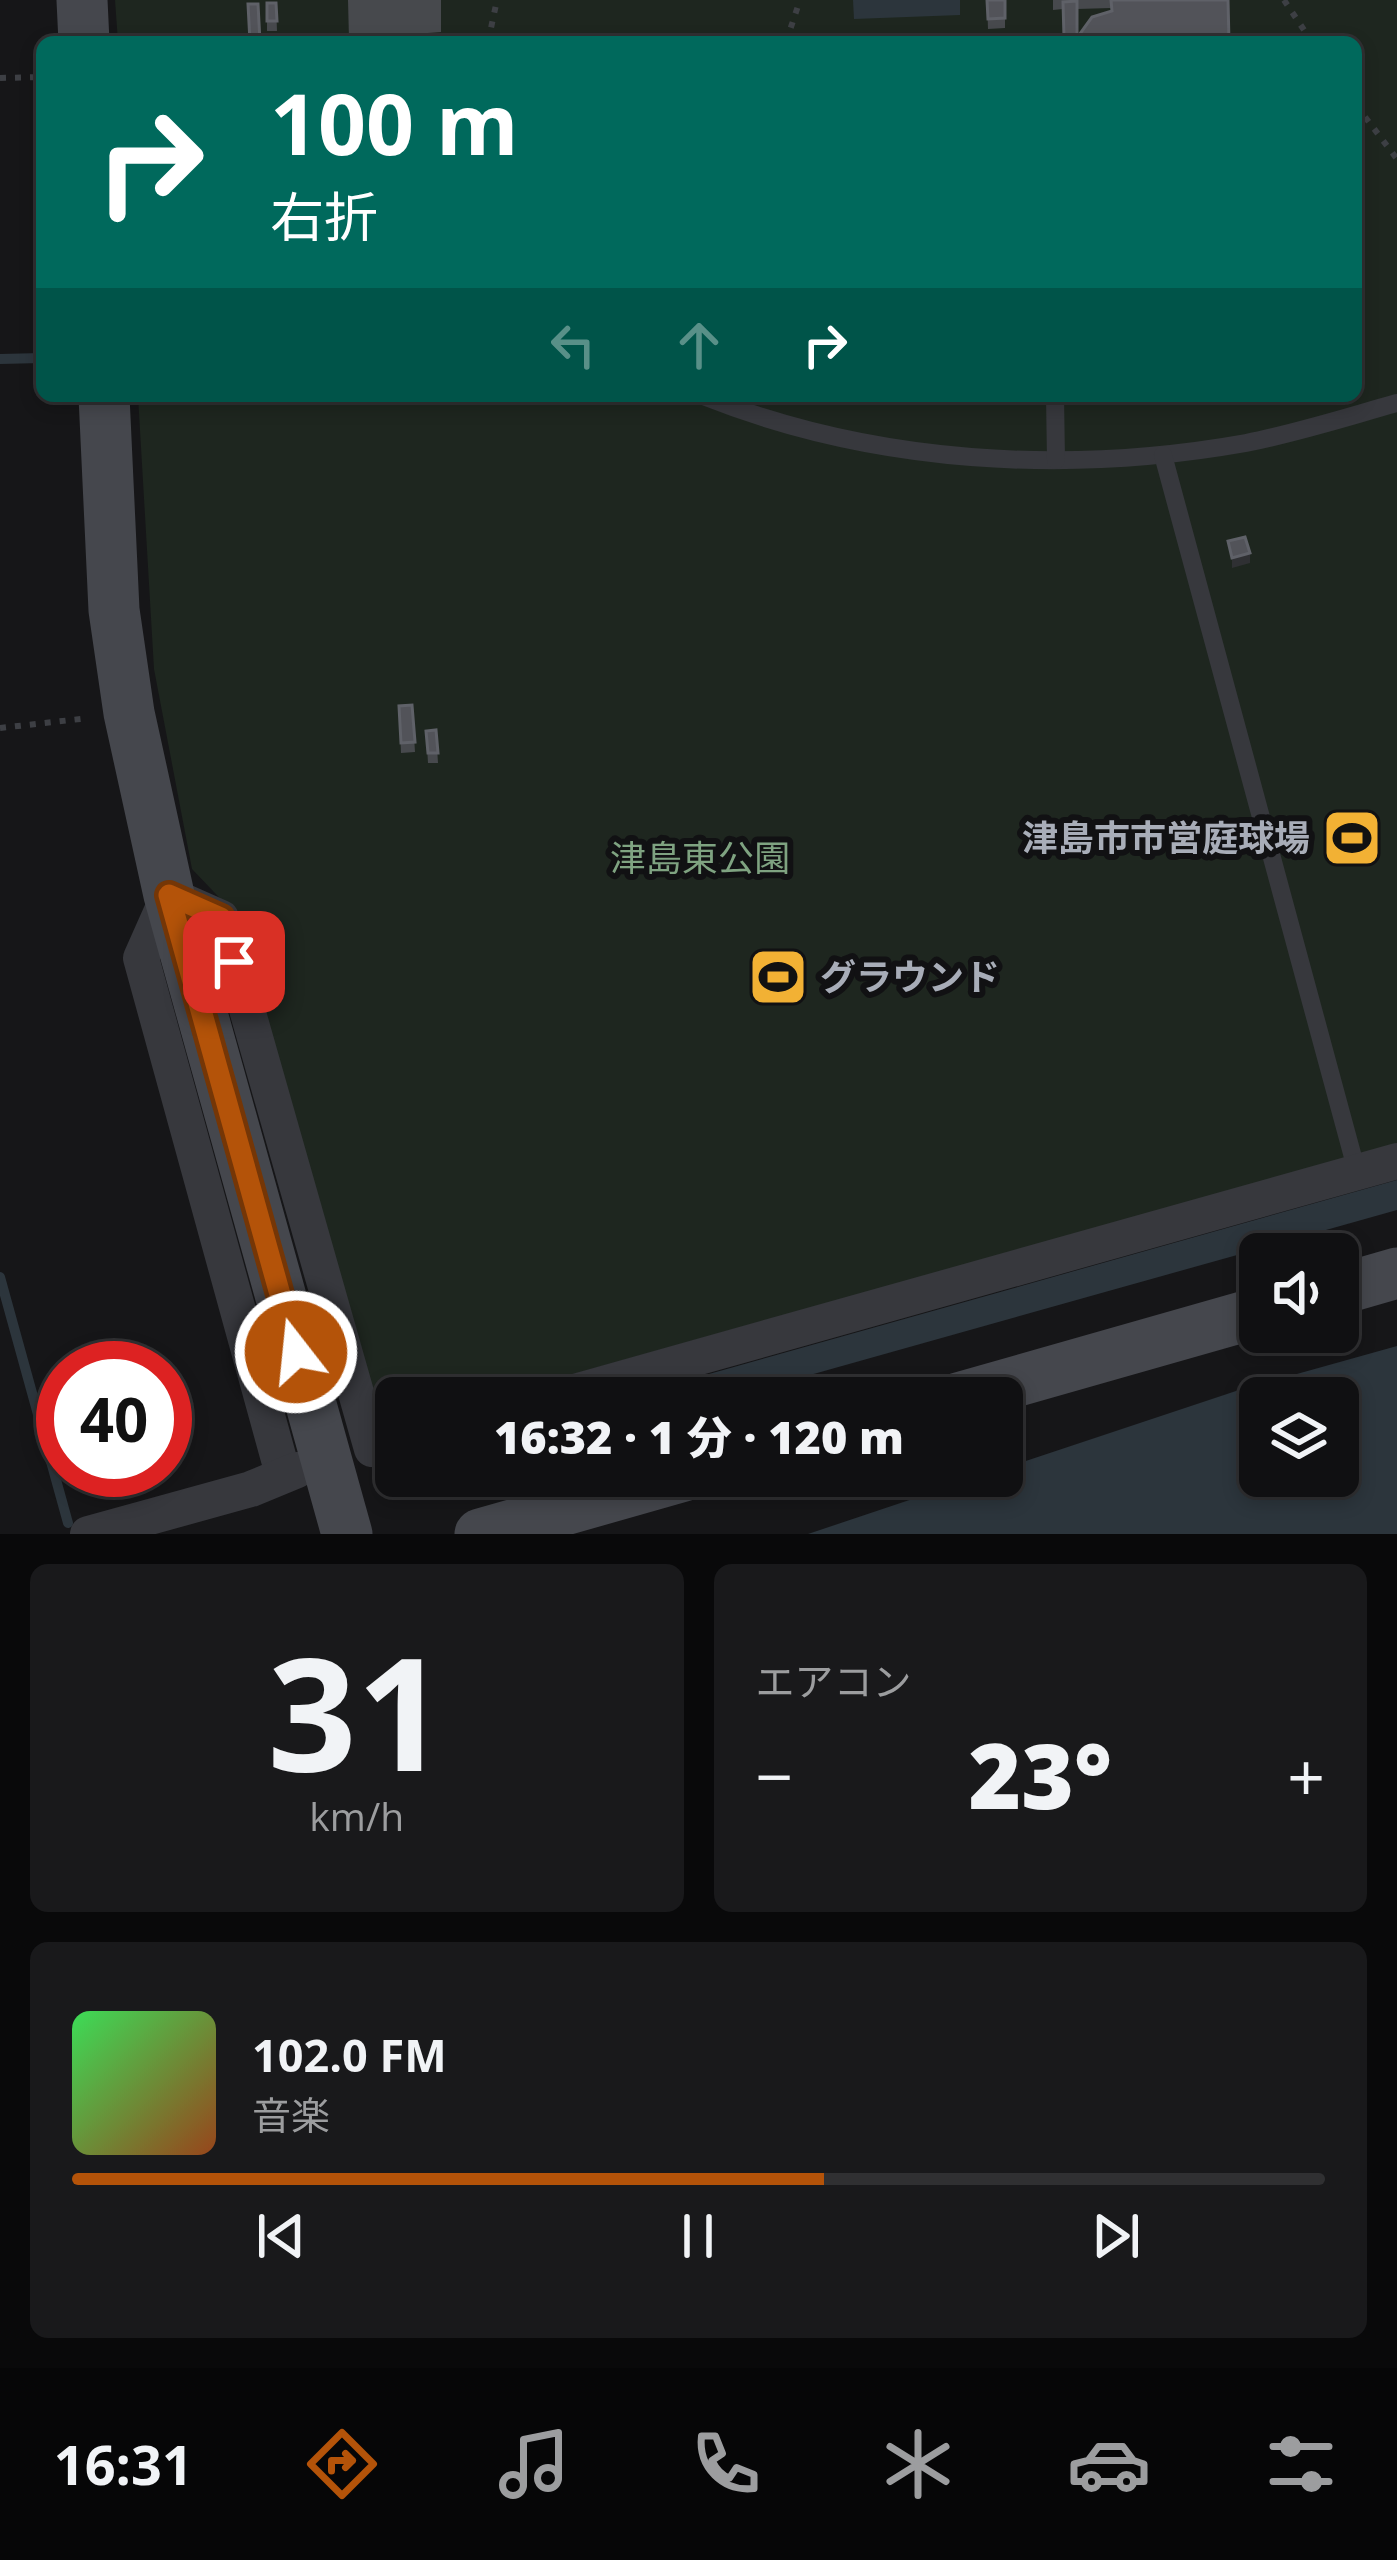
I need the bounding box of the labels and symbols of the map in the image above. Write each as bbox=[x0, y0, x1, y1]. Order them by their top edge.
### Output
sports icon: 津島市市営庭球場 bbox=[1321, 807, 1383, 869]
place label: 津島市市営庭球場 bbox=[1022, 813, 1310, 862]
park label: 津島東公園 bbox=[610, 833, 790, 882]
pin bbox=[183, 911, 285, 1013]
sports icon: グラウンド bbox=[747, 946, 809, 1008]
place label: グラウンド bbox=[820, 952, 1000, 1001]
position arrow bbox=[233, 1289, 359, 1415]
speed limit sign: 40 bbox=[36, 1341, 192, 1497]

